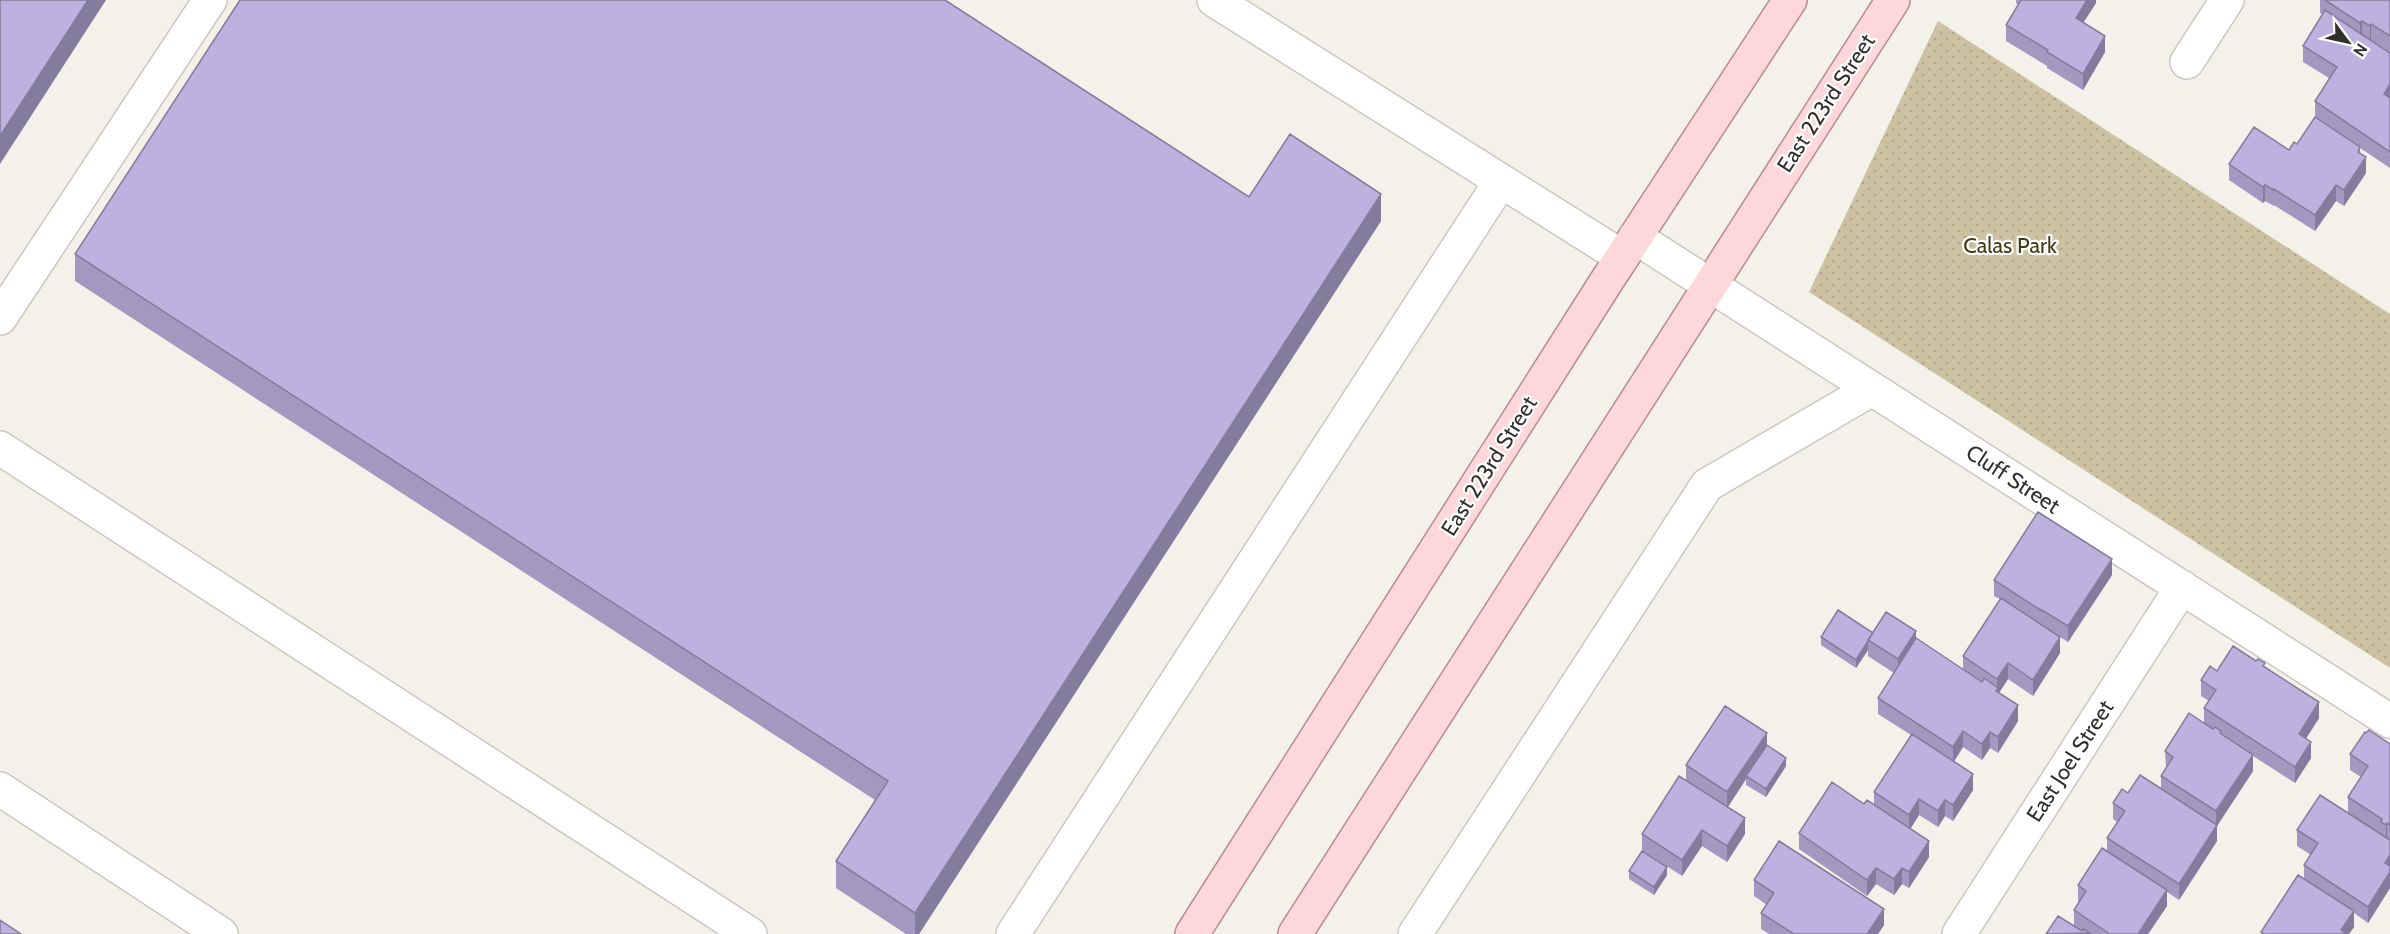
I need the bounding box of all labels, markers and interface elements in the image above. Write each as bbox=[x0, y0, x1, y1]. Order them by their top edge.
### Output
north arrow bbox=[2318, 12, 2378, 72]
street label: East 223rd Street bbox=[1771, 28, 1881, 177]
text: N bbox=[2349, 40, 2371, 60]
park label: Calas Park bbox=[1963, 232, 2057, 259]
street label: East 223rd Street bbox=[1435, 391, 1543, 541]
street label: Cluff Street bbox=[1961, 439, 2065, 520]
street label: East Joel Street bbox=[2021, 695, 2120, 827]

